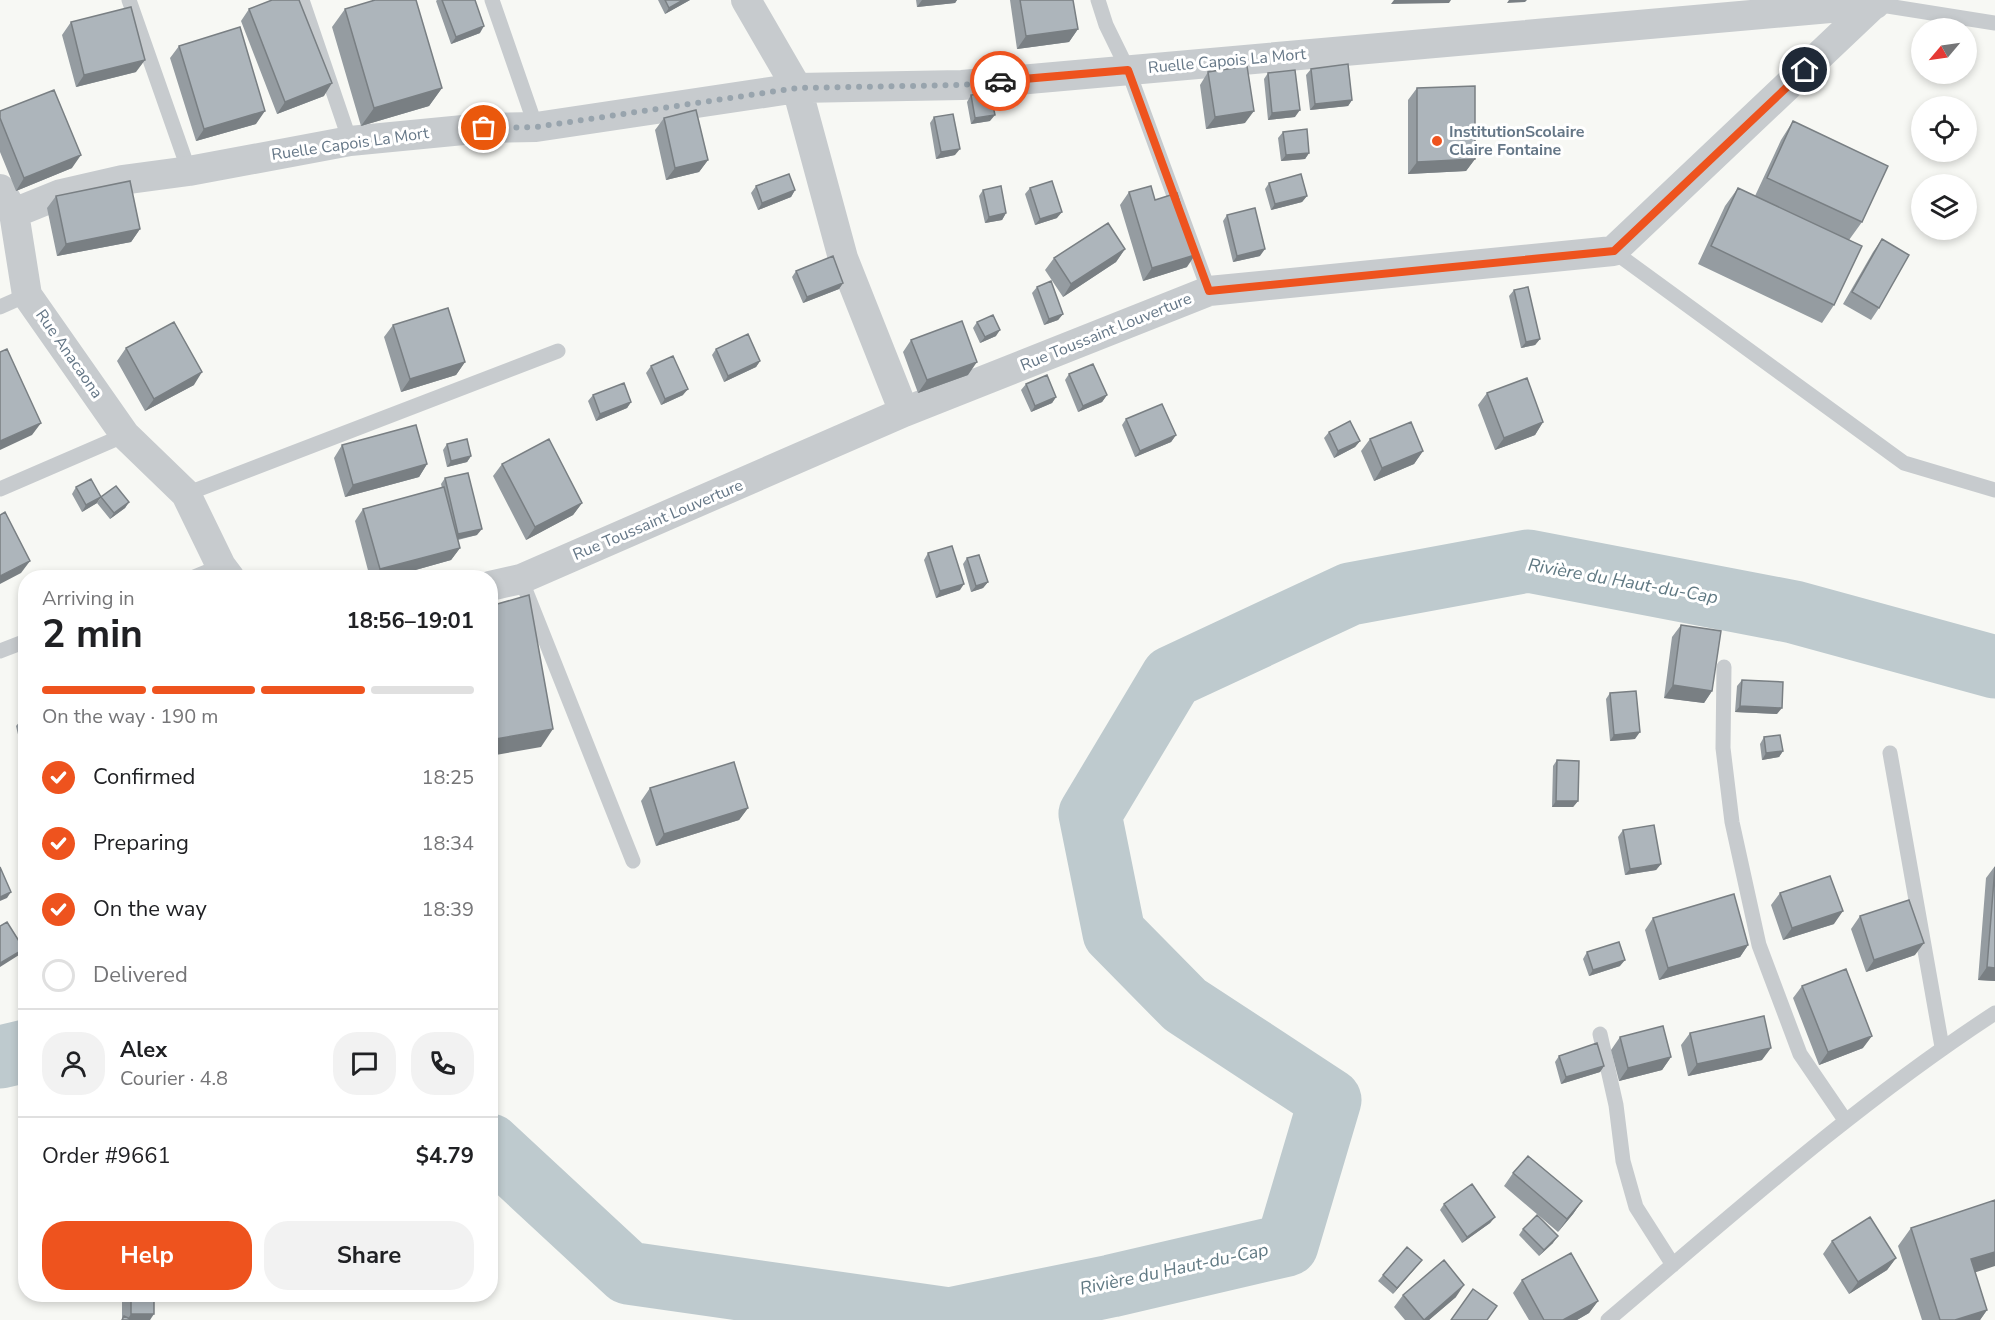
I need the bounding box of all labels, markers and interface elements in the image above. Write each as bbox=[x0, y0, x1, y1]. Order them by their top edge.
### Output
north arrow bbox=[1911, 18, 1977, 84]
map controls bbox=[1911, 18, 1977, 240]
street label: Ruelle Capois La Mort bbox=[1147, 43, 1307, 79]
pin bbox=[1779, 44, 1830, 95]
courier bbox=[970, 51, 1030, 111]
icon: home bbox=[1788, 53, 1821, 86]
icon: car bbox=[984, 65, 1017, 98]
button: locate bbox=[1911, 96, 1977, 162]
pin bbox=[458, 102, 509, 153]
icon: bag bbox=[467, 111, 500, 144]
place label: InstitutionScolaire Claire Fontaine bbox=[1449, 121, 1585, 161]
street label: Ruelle Capois La Mort bbox=[270, 122, 430, 166]
marker: InstitutionScolaire Claire Fontaine bbox=[1430, 134, 1444, 148]
button: layers bbox=[1911, 174, 1977, 240]
street label: Rue Toussaint Louverture bbox=[1017, 288, 1195, 376]
street label: Rue Anacaona bbox=[30, 305, 108, 403]
street label: Rue Toussaint Louverture bbox=[569, 474, 747, 566]
water label: Rivière du Haut-du-Cap bbox=[1526, 552, 1720, 610]
text: Arriving in bbox=[42, 585, 135, 612]
text: 18:56–19:01 bbox=[346, 606, 474, 636]
text: 2 min bbox=[42, 608, 143, 661]
text: On the way · 190 m bbox=[42, 703, 218, 730]
icon: check bbox=[42, 761, 75, 794]
text: Confirmed bbox=[93, 762, 195, 792]
text: 18:25 bbox=[421, 764, 474, 791]
icon: check bbox=[42, 827, 75, 860]
text: Preparing bbox=[93, 828, 189, 858]
text: 18:34 bbox=[421, 830, 474, 857]
icon: check bbox=[42, 893, 75, 926]
text: On the way bbox=[93, 894, 207, 924]
text: 18:39 bbox=[421, 896, 474, 923]
text: Delivered bbox=[93, 960, 188, 990]
button: person bbox=[42, 1032, 105, 1095]
button: chat bbox=[333, 1032, 396, 1095]
button: phone bbox=[411, 1032, 474, 1095]
text: Alex bbox=[120, 1035, 167, 1065]
text: Courier · 4.8 bbox=[120, 1065, 228, 1092]
text: Order #9661 bbox=[42, 1141, 171, 1171]
text: $4.79 bbox=[416, 1141, 474, 1171]
button: Help bbox=[42, 1221, 252, 1290]
button: Share bbox=[264, 1221, 474, 1290]
water label: Rivière du Haut-du-Cap bbox=[1077, 1237, 1271, 1301]

